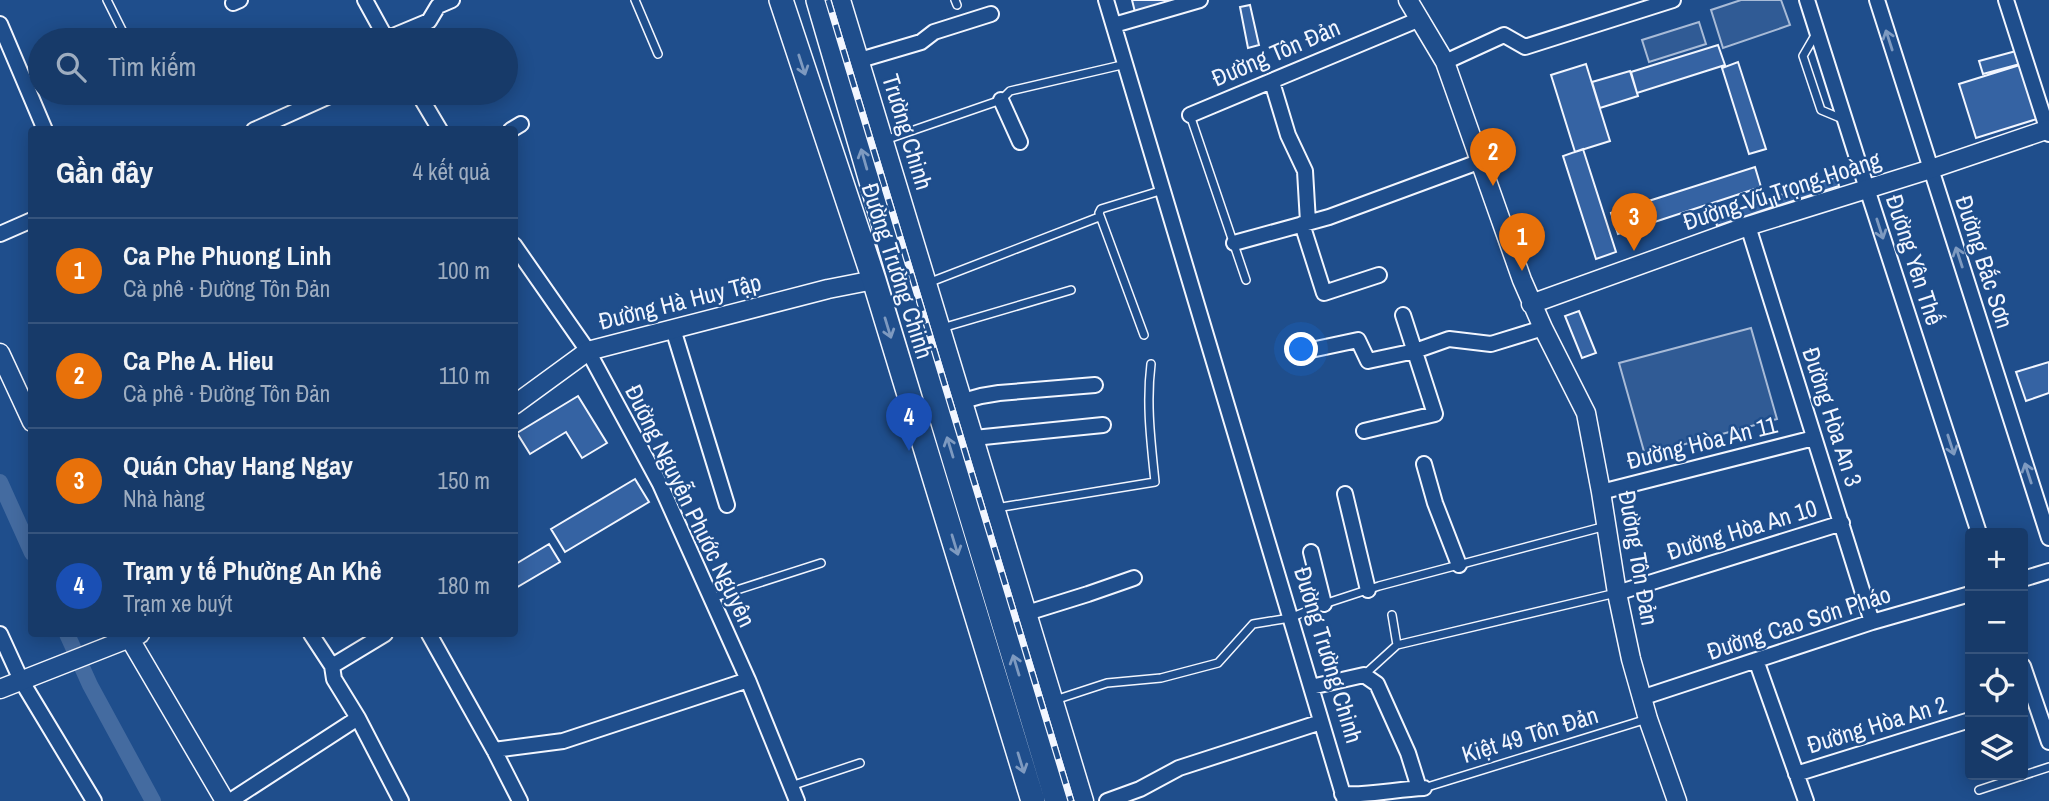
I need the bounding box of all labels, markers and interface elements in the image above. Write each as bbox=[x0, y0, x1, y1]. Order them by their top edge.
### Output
street label: Đường Tôn Đản bbox=[1207, 11, 1345, 93]
search box bbox=[28, 28, 518, 105]
one-way arrow bbox=[1882, 29, 1895, 51]
icon: search bbox=[52, 48, 90, 86]
text: Tìm kiếm bbox=[108, 49, 196, 84]
one-way arrow bbox=[797, 53, 809, 75]
street label: Trường Chinh bbox=[875, 70, 941, 194]
pin: 2 bbox=[1470, 128, 1516, 186]
street label: Đường Vũ Trọng Hoàng bbox=[1679, 143, 1885, 237]
one-way arrow bbox=[857, 148, 870, 170]
text: Gần đây bbox=[56, 152, 153, 192]
text: 4 kết quả bbox=[412, 156, 490, 187]
street label: Đường Trường Chinh bbox=[854, 179, 941, 363]
street label: Đường Yên Thế bbox=[1879, 190, 1951, 329]
street label: Đường Bắc Sơn bbox=[1948, 191, 2021, 332]
pin: 3 bbox=[1611, 193, 1657, 251]
pin: 1 bbox=[1499, 213, 1545, 271]
one-way arrow bbox=[1875, 217, 1887, 239]
text: Ca Phe Phuong Linh bbox=[123, 238, 332, 273]
one-way arrow bbox=[1951, 246, 1964, 268]
text: 1 bbox=[74, 255, 84, 286]
text: 100 m bbox=[438, 255, 490, 286]
street label: Đường Hà Huy Tập bbox=[595, 265, 764, 337]
text: Cà phê · Đường Tôn Đản bbox=[123, 273, 330, 304]
one-way arrow bbox=[883, 316, 896, 338]
your location bbox=[1284, 332, 1318, 366]
text: Ca Phe A. Hieu bbox=[123, 343, 274, 378]
street label: Đường Hòa An 3 bbox=[1795, 343, 1870, 490]
text: 2 bbox=[74, 360, 84, 391]
text: 110 m bbox=[439, 360, 490, 391]
text: Cà phê · Đường Tôn Đản bbox=[123, 378, 330, 409]
street label: Đường Nguyễn Phước Nguyên bbox=[618, 379, 764, 632]
pin: 4 bbox=[886, 393, 932, 451]
street label: Đường Hòa An 11 bbox=[1623, 408, 1780, 476]
one-way arrow bbox=[1945, 433, 1958, 455]
one-way arrow bbox=[943, 437, 956, 459]
text: Quán Chay Hang Ngay bbox=[123, 448, 353, 483]
one-way arrow bbox=[2021, 463, 2033, 485]
text: 3 bbox=[74, 465, 84, 496]
text: 150 m bbox=[438, 465, 490, 496]
text: Nhà hàng bbox=[123, 483, 205, 514]
street label: Đường Tôn Đản bbox=[1611, 488, 1667, 628]
street label: Đường Hòa An 10 bbox=[1663, 491, 1821, 567]
map controls bbox=[1965, 528, 2028, 780]
button: + bbox=[1965, 528, 2028, 591]
one-way arrow bbox=[949, 534, 962, 556]
text: Trạm y tế Phường An Khê bbox=[123, 553, 382, 588]
street label: Đường Trường Chinh bbox=[1287, 563, 1371, 747]
text: 4 bbox=[74, 570, 84, 601]
text: 180 m bbox=[438, 570, 490, 601]
street label: Đường Cao Sơn Pháo bbox=[1703, 577, 1895, 667]
text: Trạm xe buýt bbox=[123, 588, 232, 619]
button: − bbox=[1965, 591, 2028, 654]
button: locate bbox=[1965, 654, 2028, 717]
one-way arrow bbox=[1008, 655, 1021, 677]
street label: Đường Hòa An 2 bbox=[1803, 688, 1950, 760]
street label: Kiệt 49 Tôn Đản bbox=[1458, 698, 1602, 770]
button: layers bbox=[1965, 717, 2028, 780]
one-way arrow bbox=[1016, 751, 1029, 773]

